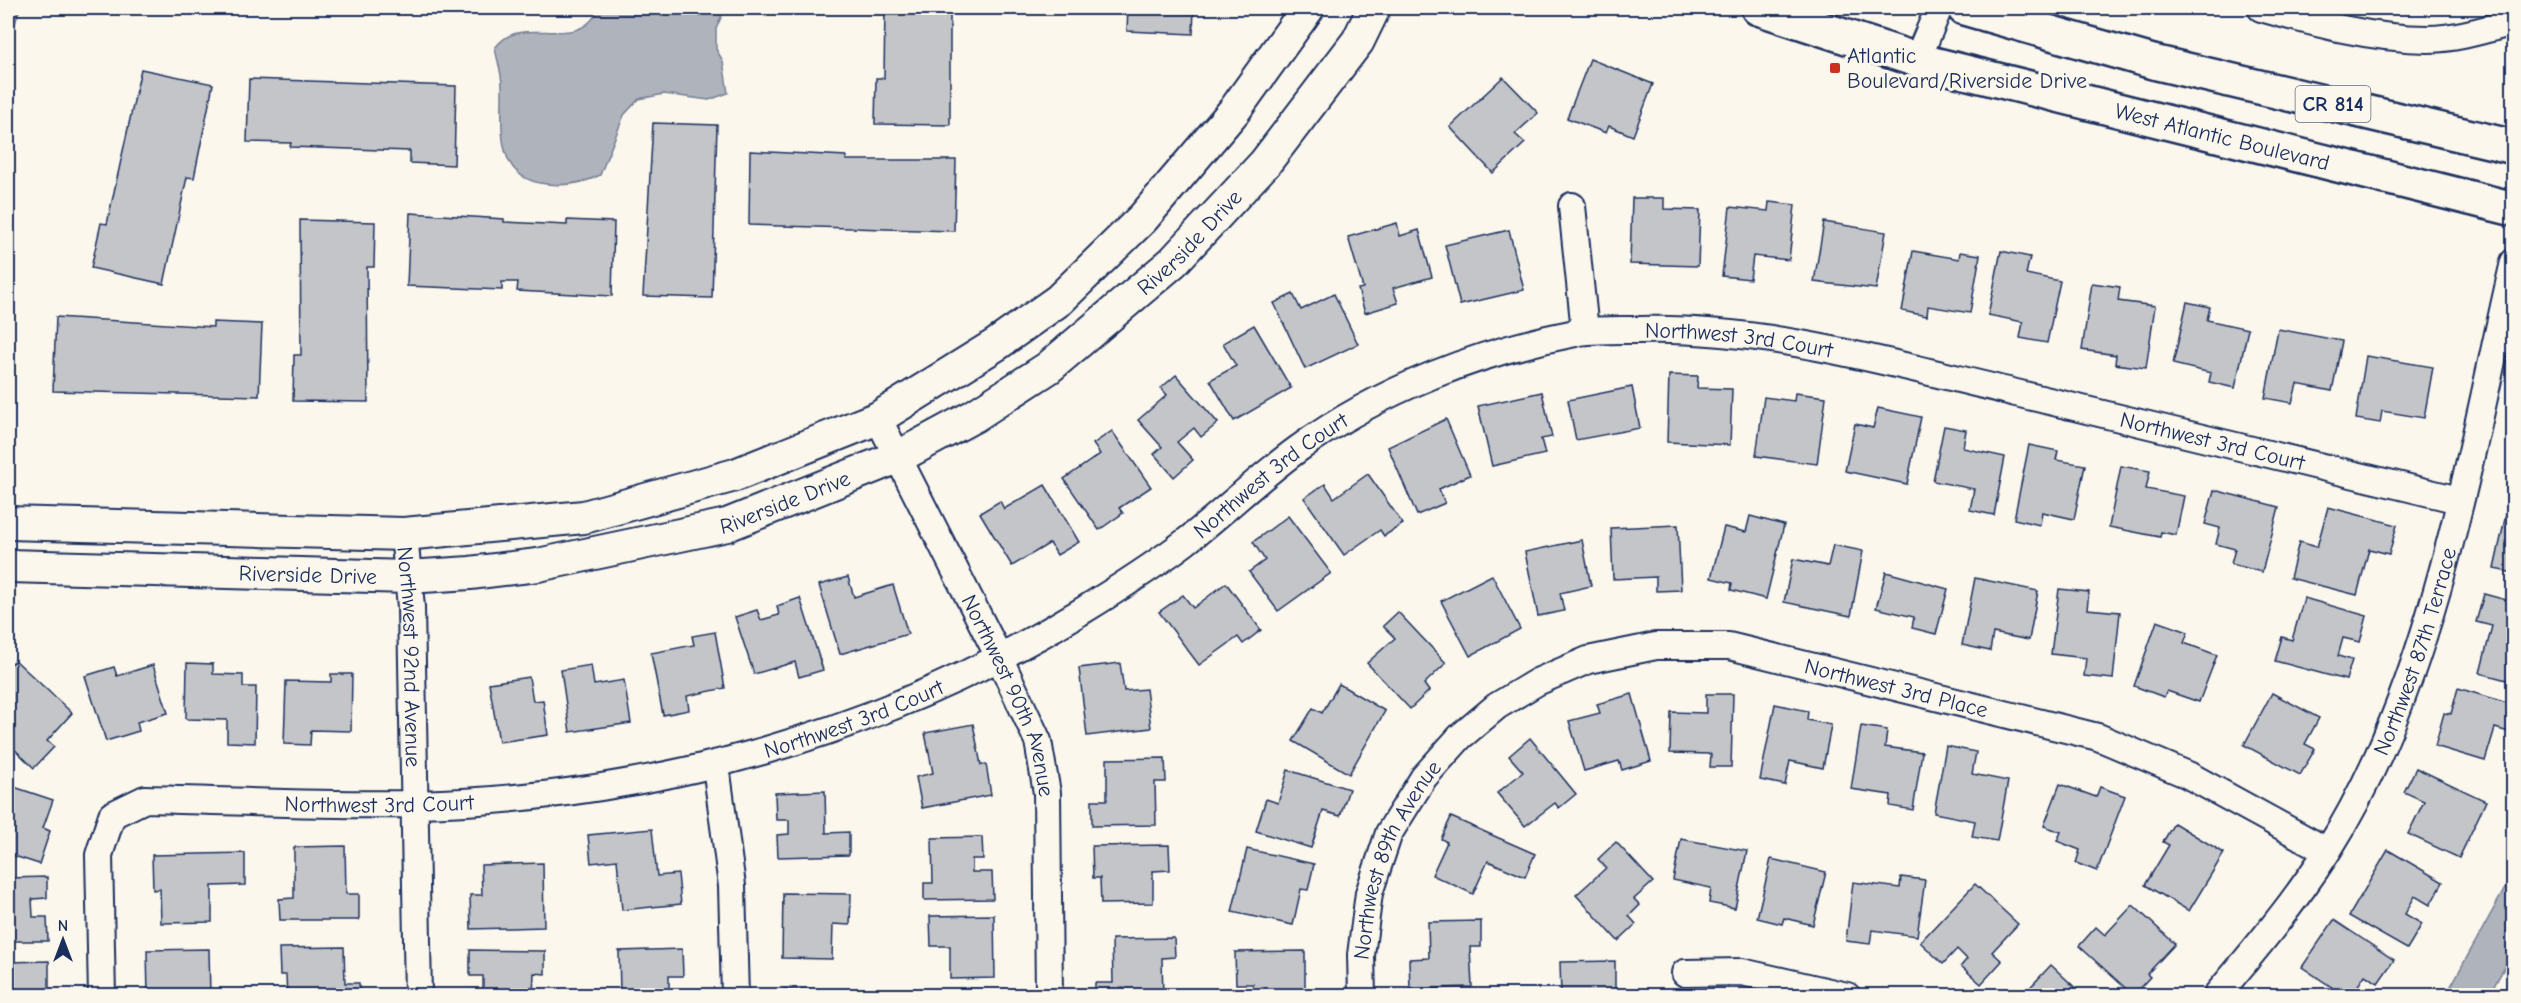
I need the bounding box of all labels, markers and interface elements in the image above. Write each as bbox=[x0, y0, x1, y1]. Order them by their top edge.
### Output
place label: Atlantic Boulevard/Riverside Drive bbox=[1847, 43, 2087, 94]
marker: Atlantic Boulevard/Riverside Drive bbox=[1828, 61, 1842, 75]
road number: CR 814 bbox=[2296, 86, 2370, 122]
street label: West Atlantic Boulevard bbox=[2112, 98, 2332, 176]
street label: Riverside Drive bbox=[1132, 184, 1248, 301]
street label: Northwest 3rd Court bbox=[1645, 318, 1836, 364]
street label: Northwest 3rd Court bbox=[1189, 407, 1353, 544]
street label: Northwest 3rd Court bbox=[2117, 407, 2308, 476]
street label: Riverside Drive bbox=[718, 465, 854, 540]
street label: Northwest 92nd Avenue bbox=[391, 545, 426, 767]
street label: Northwest 87th Terrace bbox=[2368, 545, 2462, 759]
street label: Riverside Drive bbox=[238, 560, 377, 590]
street label: Northwest 90th Avenue bbox=[956, 590, 1059, 799]
street label: Northwest 3rd Place bbox=[1802, 653, 1991, 723]
street label: Northwest 3rd Court bbox=[761, 674, 948, 764]
street label: Northwest 89th Avenue bbox=[1349, 755, 1447, 961]
street label: Northwest 3rd Court bbox=[284, 789, 475, 818]
north arrow bbox=[33, 910, 93, 970]
text: N bbox=[58, 917, 68, 935]

